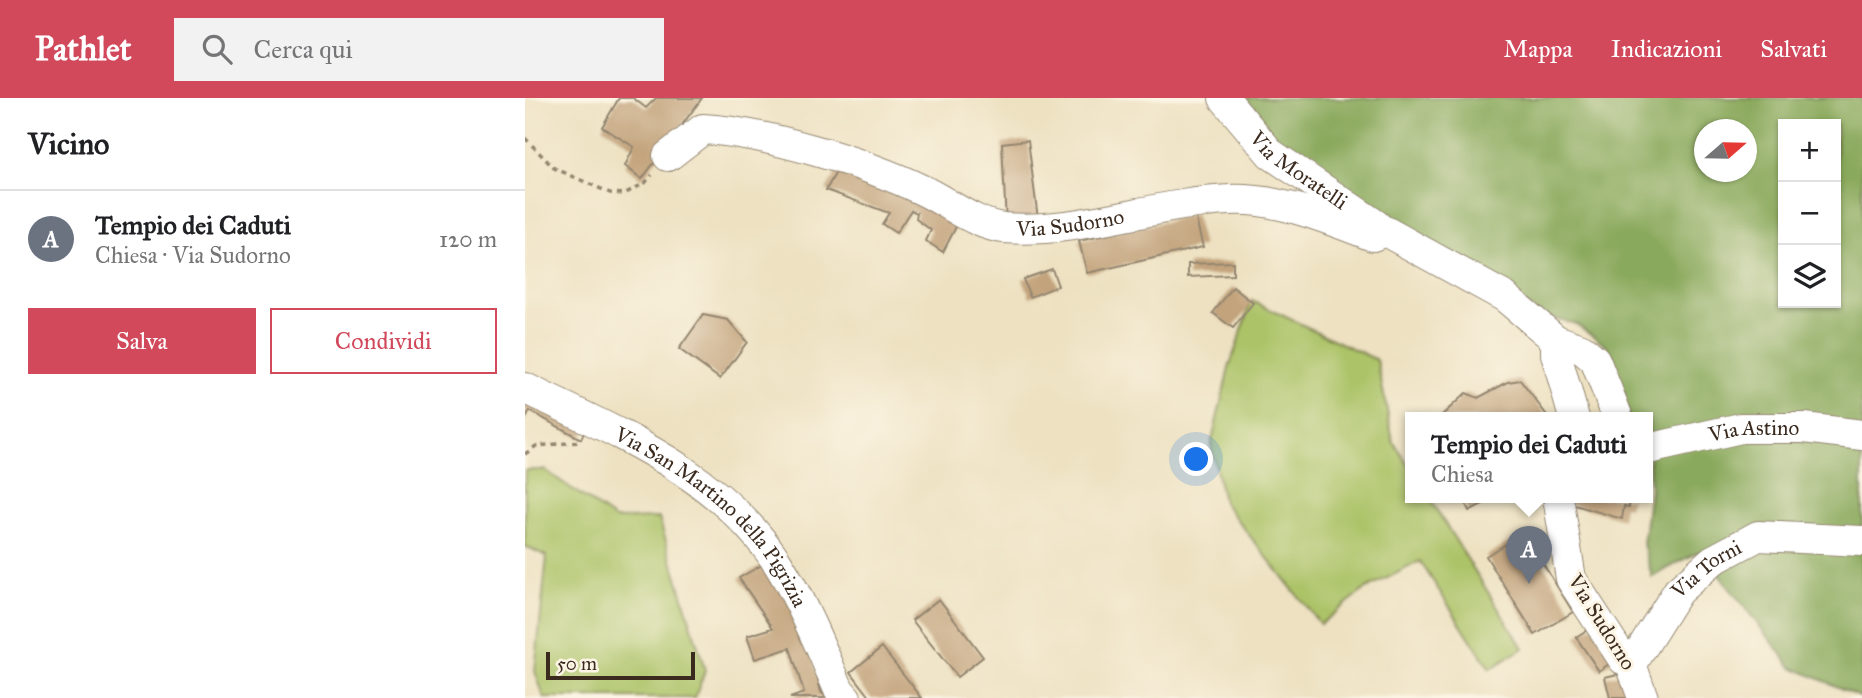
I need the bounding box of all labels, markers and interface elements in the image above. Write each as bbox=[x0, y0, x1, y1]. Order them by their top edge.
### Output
search box bbox=[174, 18, 664, 81]
text: Pathlet bbox=[35, 29, 132, 69]
icon: search bbox=[198, 30, 236, 68]
text: Cerca qui bbox=[254, 33, 353, 65]
text: Mappa bbox=[1504, 34, 1573, 64]
text: Indicazioni bbox=[1611, 34, 1722, 64]
text: Salvati bbox=[1760, 34, 1827, 64]
north arrow bbox=[1694, 119, 1757, 182]
map controls bbox=[1778, 119, 1841, 308]
button: + bbox=[1778, 119, 1841, 182]
street label: Via Moratelli bbox=[1244, 125, 1353, 215]
text: Vicino bbox=[28, 126, 109, 162]
button: − bbox=[1778, 182, 1841, 245]
street label: Via Sudorno bbox=[1015, 203, 1126, 242]
text: Tempio dei Caduti bbox=[95, 209, 291, 241]
text: A bbox=[43, 225, 59, 253]
text: 120 m bbox=[439, 225, 497, 253]
text: Chiesa · Via Sudorno bbox=[95, 241, 291, 269]
button: layers bbox=[1778, 245, 1841, 308]
button: Salva bbox=[28, 308, 256, 374]
button: Condividi bbox=[270, 308, 497, 374]
popup bbox=[1405, 412, 1653, 503]
street label: Via Astino bbox=[1705, 415, 1799, 448]
street label: Via San Martino della Pigrizia bbox=[610, 421, 813, 612]
text: Tempio dei Caduti bbox=[1431, 428, 1627, 460]
your location bbox=[1179, 442, 1213, 476]
text: Chiesa bbox=[1431, 460, 1493, 488]
pin: A bbox=[1506, 526, 1552, 584]
street label: Via Torni bbox=[1665, 534, 1746, 605]
street label: Via Sudorno bbox=[1562, 568, 1642, 675]
scale bar bbox=[546, 649, 695, 681]
text: 50 m bbox=[557, 652, 597, 675]

